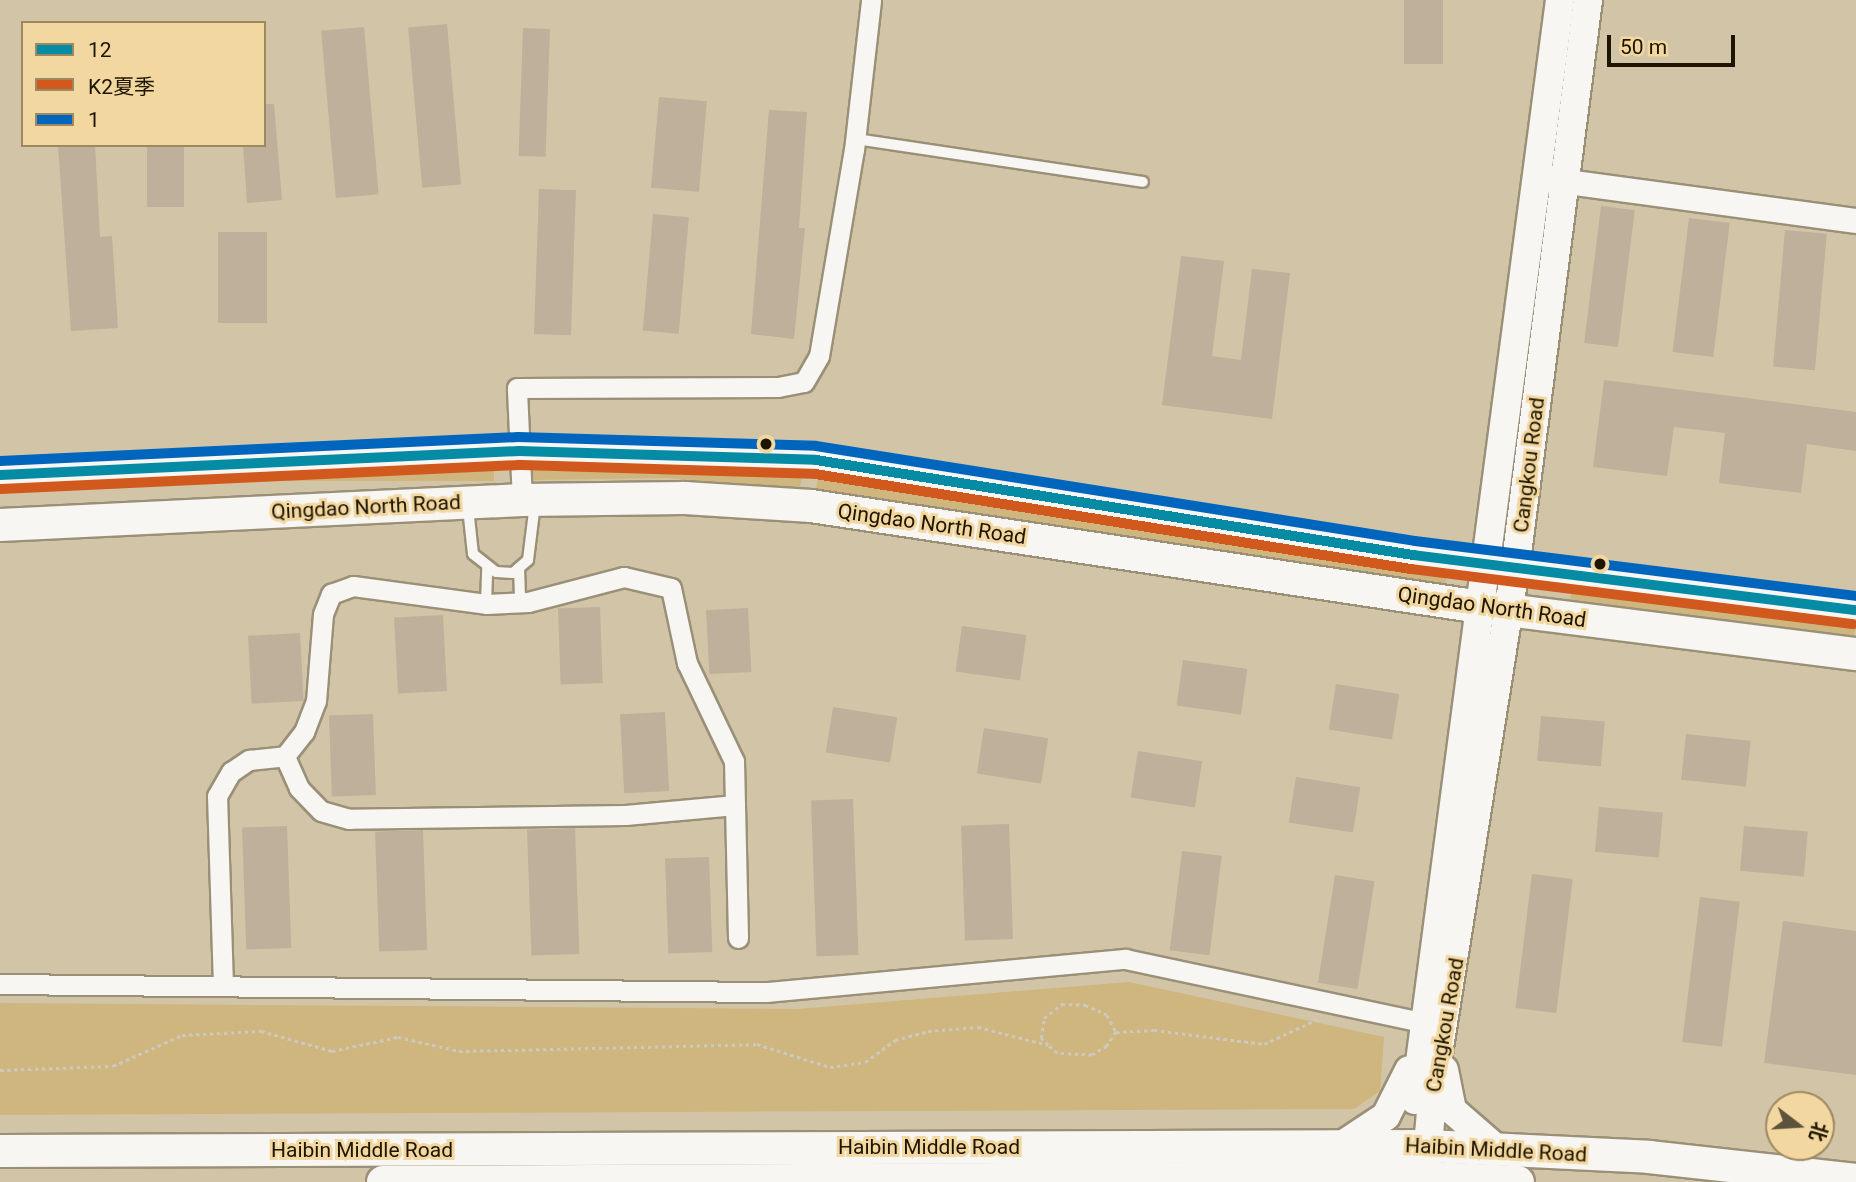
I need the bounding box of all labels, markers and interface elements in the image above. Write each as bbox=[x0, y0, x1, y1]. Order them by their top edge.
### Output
legend bbox=[21, 21, 266, 147]
scale bar bbox=[1611, 21, 1739, 65]
text: 50 m bbox=[1620, 35, 1667, 59]
text: 12 bbox=[88, 38, 112, 62]
text: K2夏季 bbox=[88, 75, 155, 99]
text: 1 bbox=[88, 108, 100, 132]
street label: Cangkou Road bbox=[1508, 396, 1550, 534]
unlabelled marker bbox=[759, 437, 773, 451]
street label: Qingdao North Road bbox=[271, 489, 461, 525]
street label: Qingdao North Road bbox=[836, 498, 1028, 550]
unlabelled marker bbox=[1593, 557, 1607, 571]
street label: Qingdao North Road bbox=[1396, 581, 1588, 633]
street label: Cangkou Road bbox=[1421, 956, 1469, 1094]
north arrow bbox=[1765, 1091, 1835, 1161]
text: 北 bbox=[1805, 1119, 1832, 1144]
street label: Haibin Middle Road bbox=[1404, 1133, 1588, 1167]
street label: Haibin Middle Road bbox=[838, 1134, 1020, 1160]
street label: Haibin Middle Road bbox=[271, 1137, 453, 1163]

